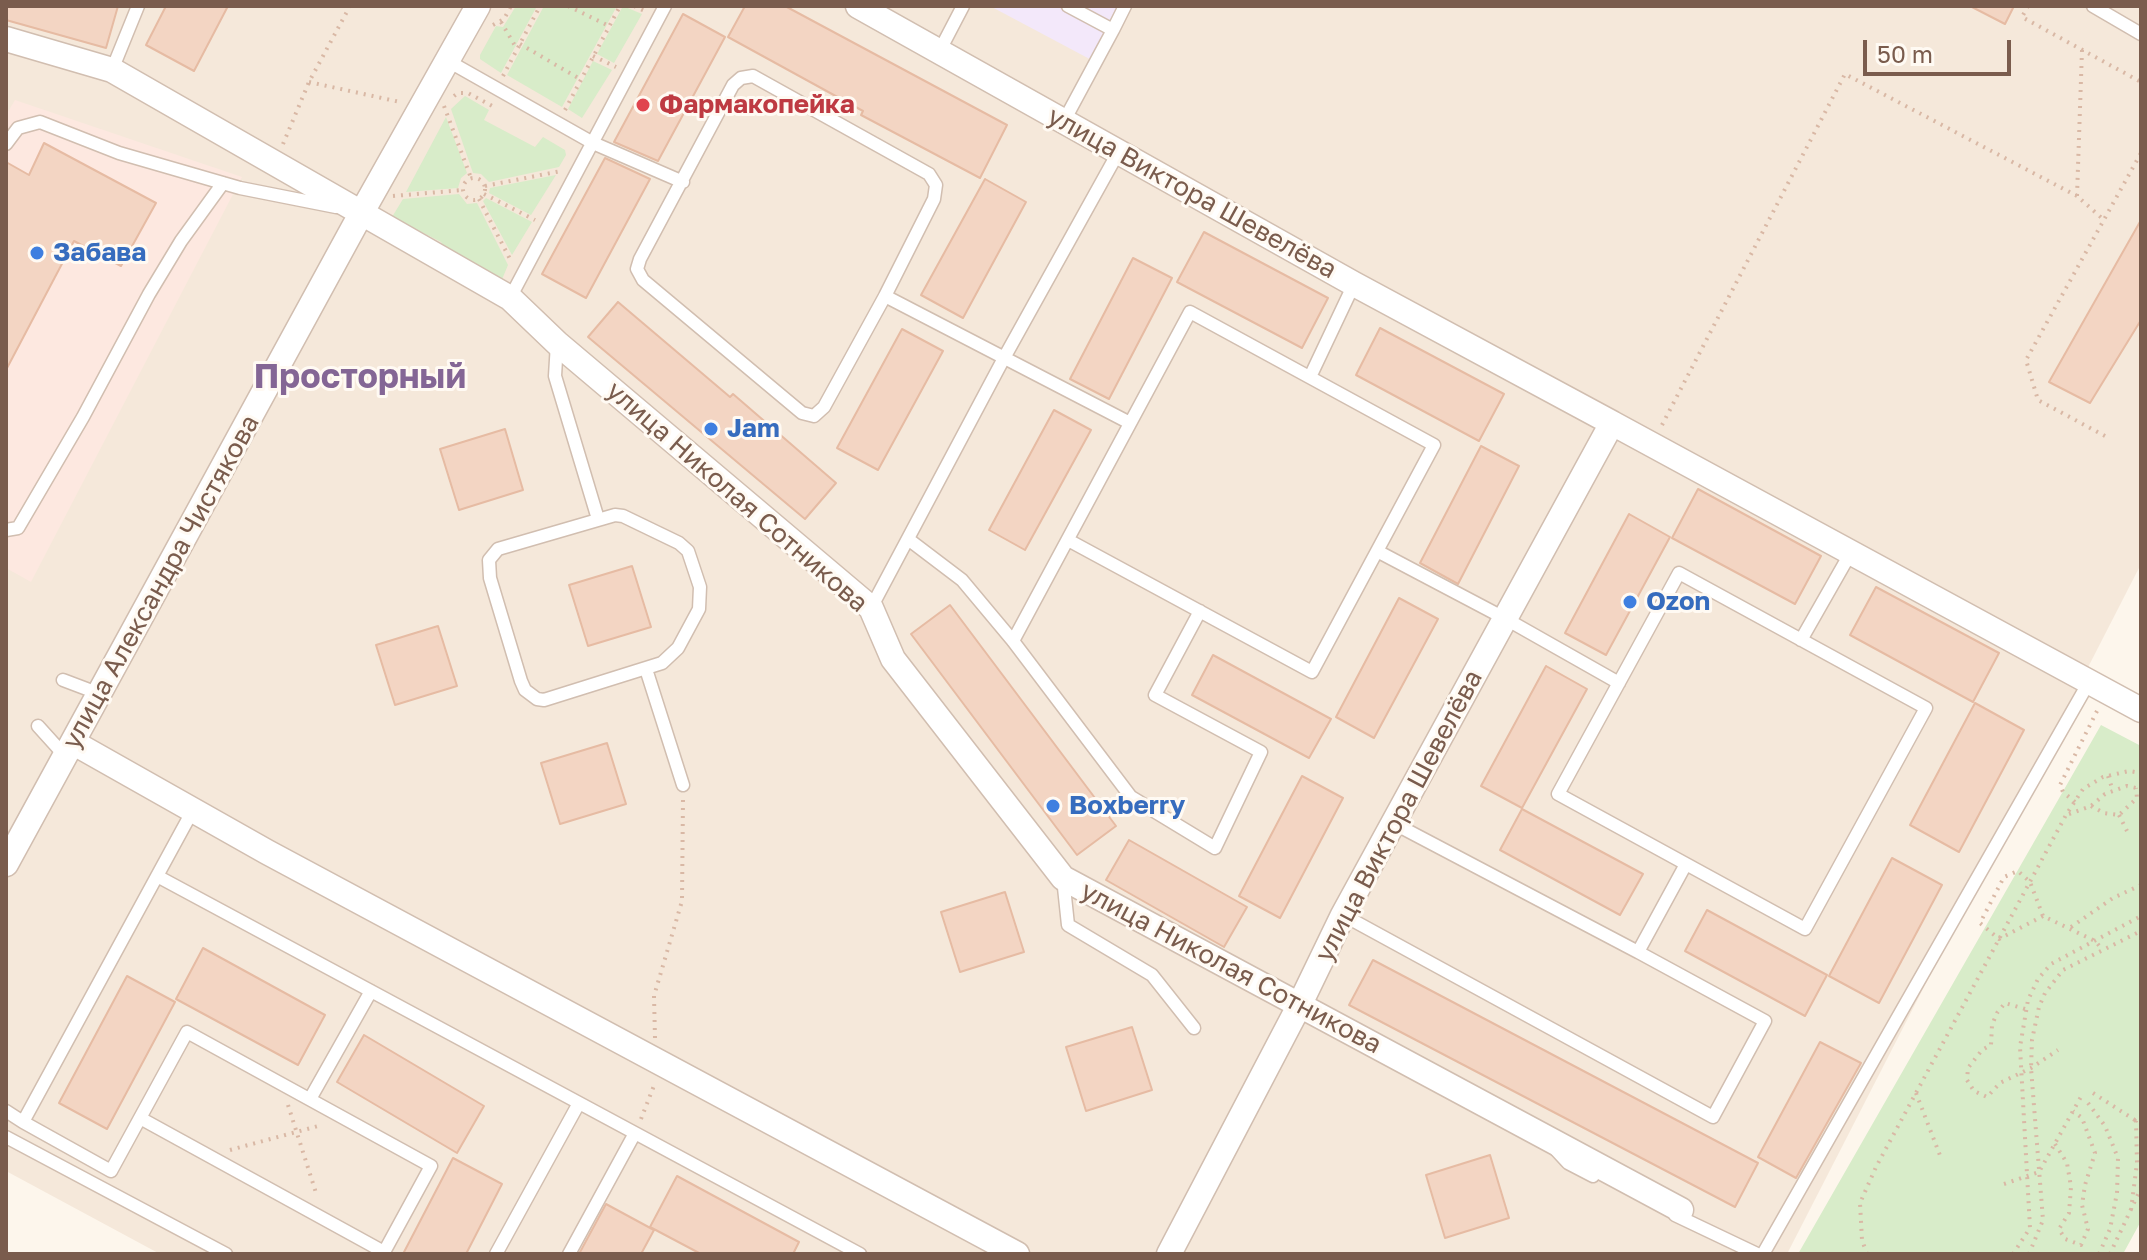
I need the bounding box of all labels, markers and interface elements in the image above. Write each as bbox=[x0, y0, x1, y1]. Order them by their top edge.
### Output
scale bar bbox=[1867, 24, 2015, 74]
text: 50 m bbox=[1877, 39, 1933, 68]
place label: Фармакопейка bbox=[659, 89, 855, 121]
marker: Фармакопейка bbox=[634, 96, 652, 114]
street label: улица Виктора Шевелёва bbox=[1042, 100, 1342, 286]
place label: Забава bbox=[53, 237, 146, 269]
marker: Забава bbox=[28, 244, 46, 262]
district label: Просторный bbox=[254, 357, 466, 397]
street label: улица Николая Сотникова bbox=[600, 375, 874, 619]
street label: улица Александра Чистякова bbox=[56, 410, 266, 754]
place label: Jam bbox=[727, 413, 780, 445]
marker: Jam bbox=[702, 420, 720, 438]
place label: Ozon bbox=[1646, 586, 1710, 618]
marker: Ozon bbox=[1621, 593, 1639, 611]
street label: улица Виктора Шевелёва bbox=[1309, 665, 1489, 967]
place label: Boxberry bbox=[1069, 790, 1185, 822]
marker: Boxberry bbox=[1044, 797, 1062, 815]
street label: улица Николая Сотникова bbox=[1075, 875, 1387, 1061]

